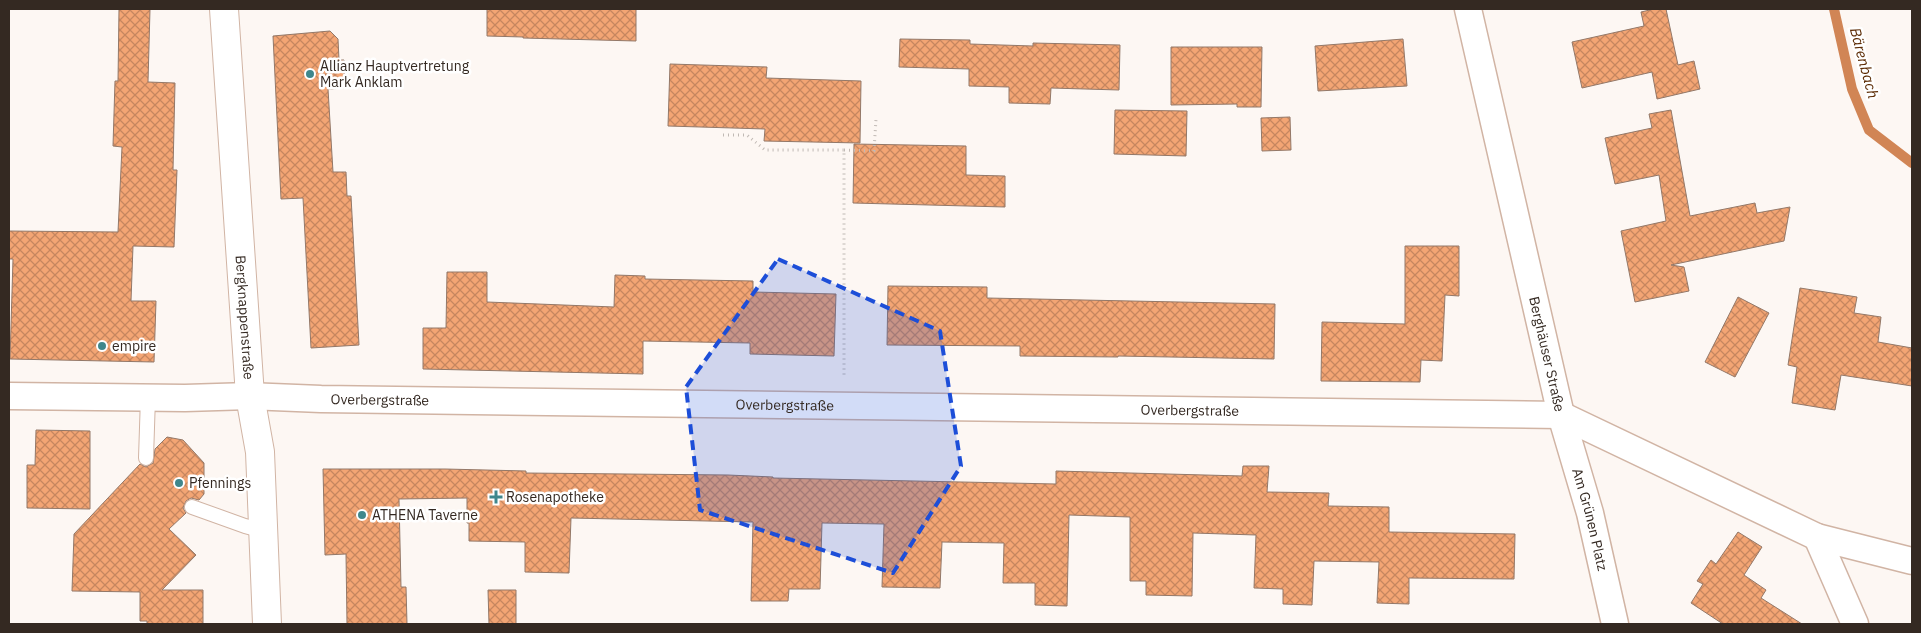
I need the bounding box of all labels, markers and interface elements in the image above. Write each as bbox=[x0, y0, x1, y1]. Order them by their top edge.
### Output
water label: Bärenbach bbox=[1846, 25, 1883, 100]
place label: Allianz Hauptvertretung Mark Anklam bbox=[320, 57, 470, 91]
marker: Allianz Hauptvertretung Mark Anklam bbox=[304, 68, 316, 80]
street label: Bergknappenstraße bbox=[232, 254, 258, 380]
street label: Berghäuser Straße bbox=[1525, 295, 1569, 414]
place label: empire bbox=[112, 337, 157, 355]
marker: empire bbox=[96, 340, 108, 352]
street label: Overbergstraße bbox=[331, 390, 430, 409]
street label: Overbergstraße bbox=[736, 395, 835, 415]
street label: Overbergstraße bbox=[1140, 401, 1239, 420]
street label: Am Grünen Platz bbox=[1568, 466, 1612, 573]
place label: Pfennings bbox=[189, 474, 251, 492]
marker: Pfennings bbox=[173, 477, 185, 489]
place label: Rosenapotheke bbox=[506, 488, 604, 506]
marker: Rosenapotheke bbox=[490, 491, 502, 503]
place label: ATHENA Taverne bbox=[372, 506, 478, 524]
marker: ATHENA Taverne bbox=[356, 509, 368, 521]

